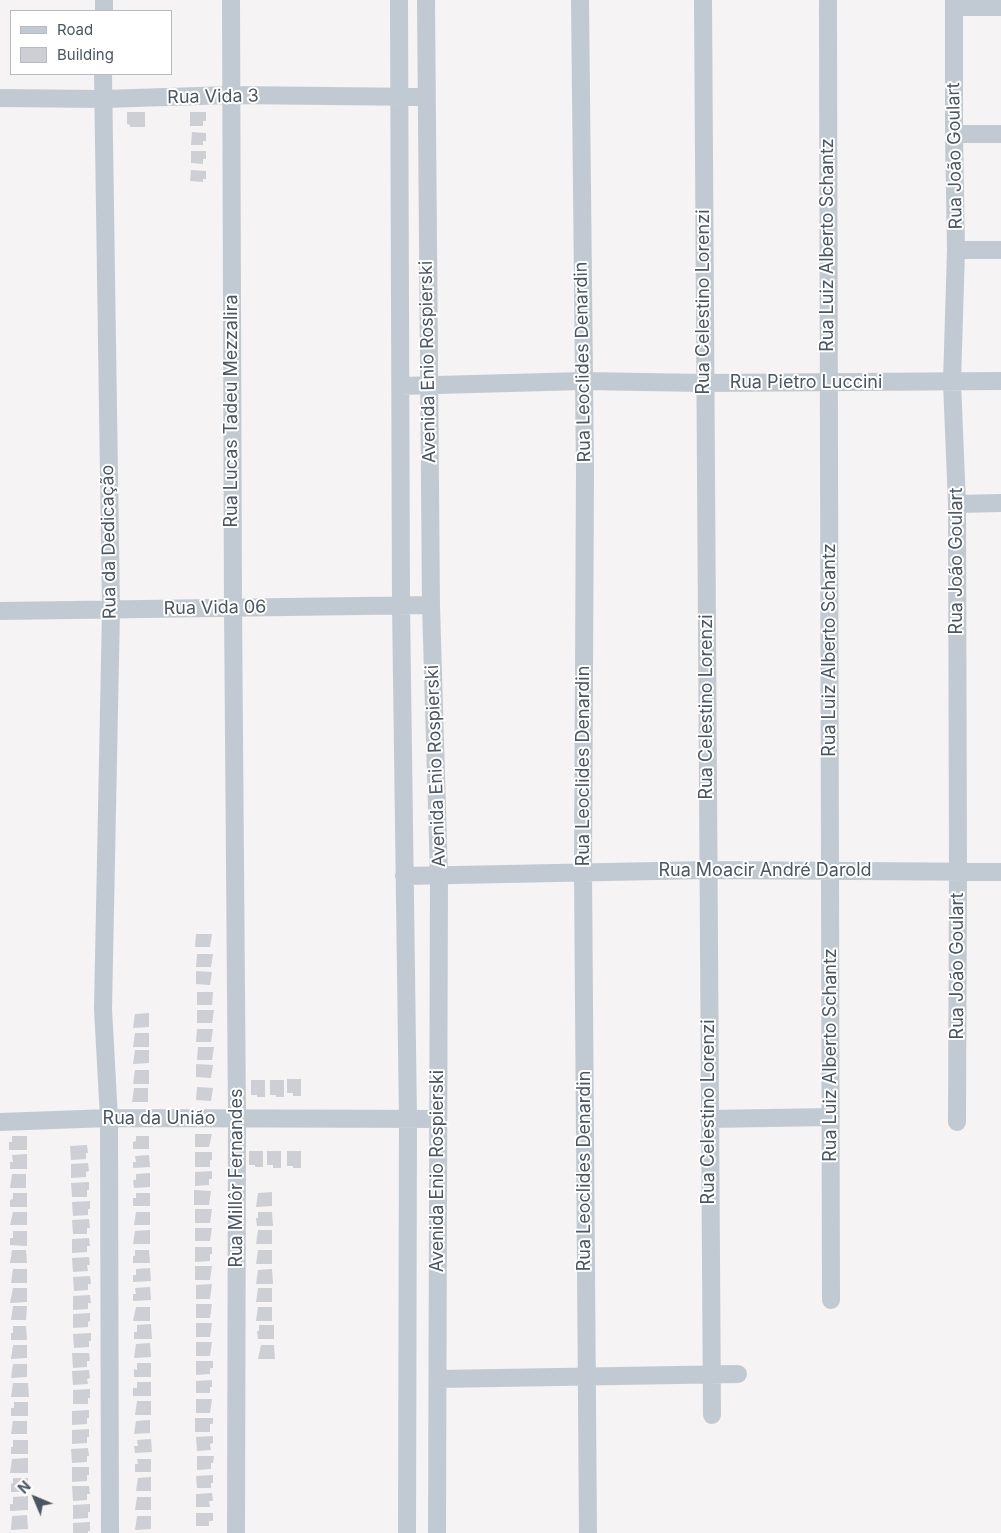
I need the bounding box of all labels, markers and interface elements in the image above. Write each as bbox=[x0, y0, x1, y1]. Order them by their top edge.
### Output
legend bbox=[10, 10, 172, 75]
text: Road bbox=[57, 20, 93, 39]
text: Building bbox=[57, 45, 114, 64]
street label: Rua João Goulart bbox=[943, 82, 967, 230]
street label: Rua Vida 3 bbox=[167, 85, 259, 109]
street label: Rua Luiz Alberto Schantz bbox=[817, 138, 839, 352]
street label: Rua Celestino Lorenzi bbox=[693, 209, 715, 395]
street label: Avenida Enio Rospierski bbox=[415, 261, 441, 463]
street label: Rua Leoclides Denardin bbox=[570, 261, 596, 463]
street label: Rua Lucas Tadeu Mezzalira bbox=[221, 294, 243, 528]
street label: Rua Pietro Luccini bbox=[730, 372, 882, 394]
street label: Rua da Dedicação bbox=[97, 465, 121, 619]
street label: Rua João Goulart bbox=[946, 488, 968, 634]
street label: Rua Luiz Alberto Schantz bbox=[819, 543, 841, 757]
street label: Rua Vida 06 bbox=[163, 596, 267, 620]
street label: Rua Celestino Lorenzi bbox=[696, 614, 718, 800]
street label: Avenida Enio Rospierski bbox=[422, 665, 450, 867]
street label: Rua Leoclides Denardin bbox=[573, 666, 595, 866]
street label: Rua Moacir André Darold bbox=[658, 860, 872, 882]
street label: Rua João Goulart bbox=[947, 893, 969, 1039]
street label: Rua Luiz Alberto Schantz bbox=[820, 948, 842, 1162]
street label: Rua Celestino Lorenzi bbox=[698, 1019, 720, 1205]
street label: Avenida Enio Rospierski bbox=[427, 1070, 449, 1272]
street label: Rua Leoclides Denardin bbox=[574, 1071, 596, 1271]
street label: Rua Millôr Fernandes bbox=[226, 1088, 248, 1268]
street label: Rua da União bbox=[103, 1108, 215, 1130]
north arrow bbox=[10, 1473, 60, 1523]
text: N bbox=[14, 1477, 34, 1497]

